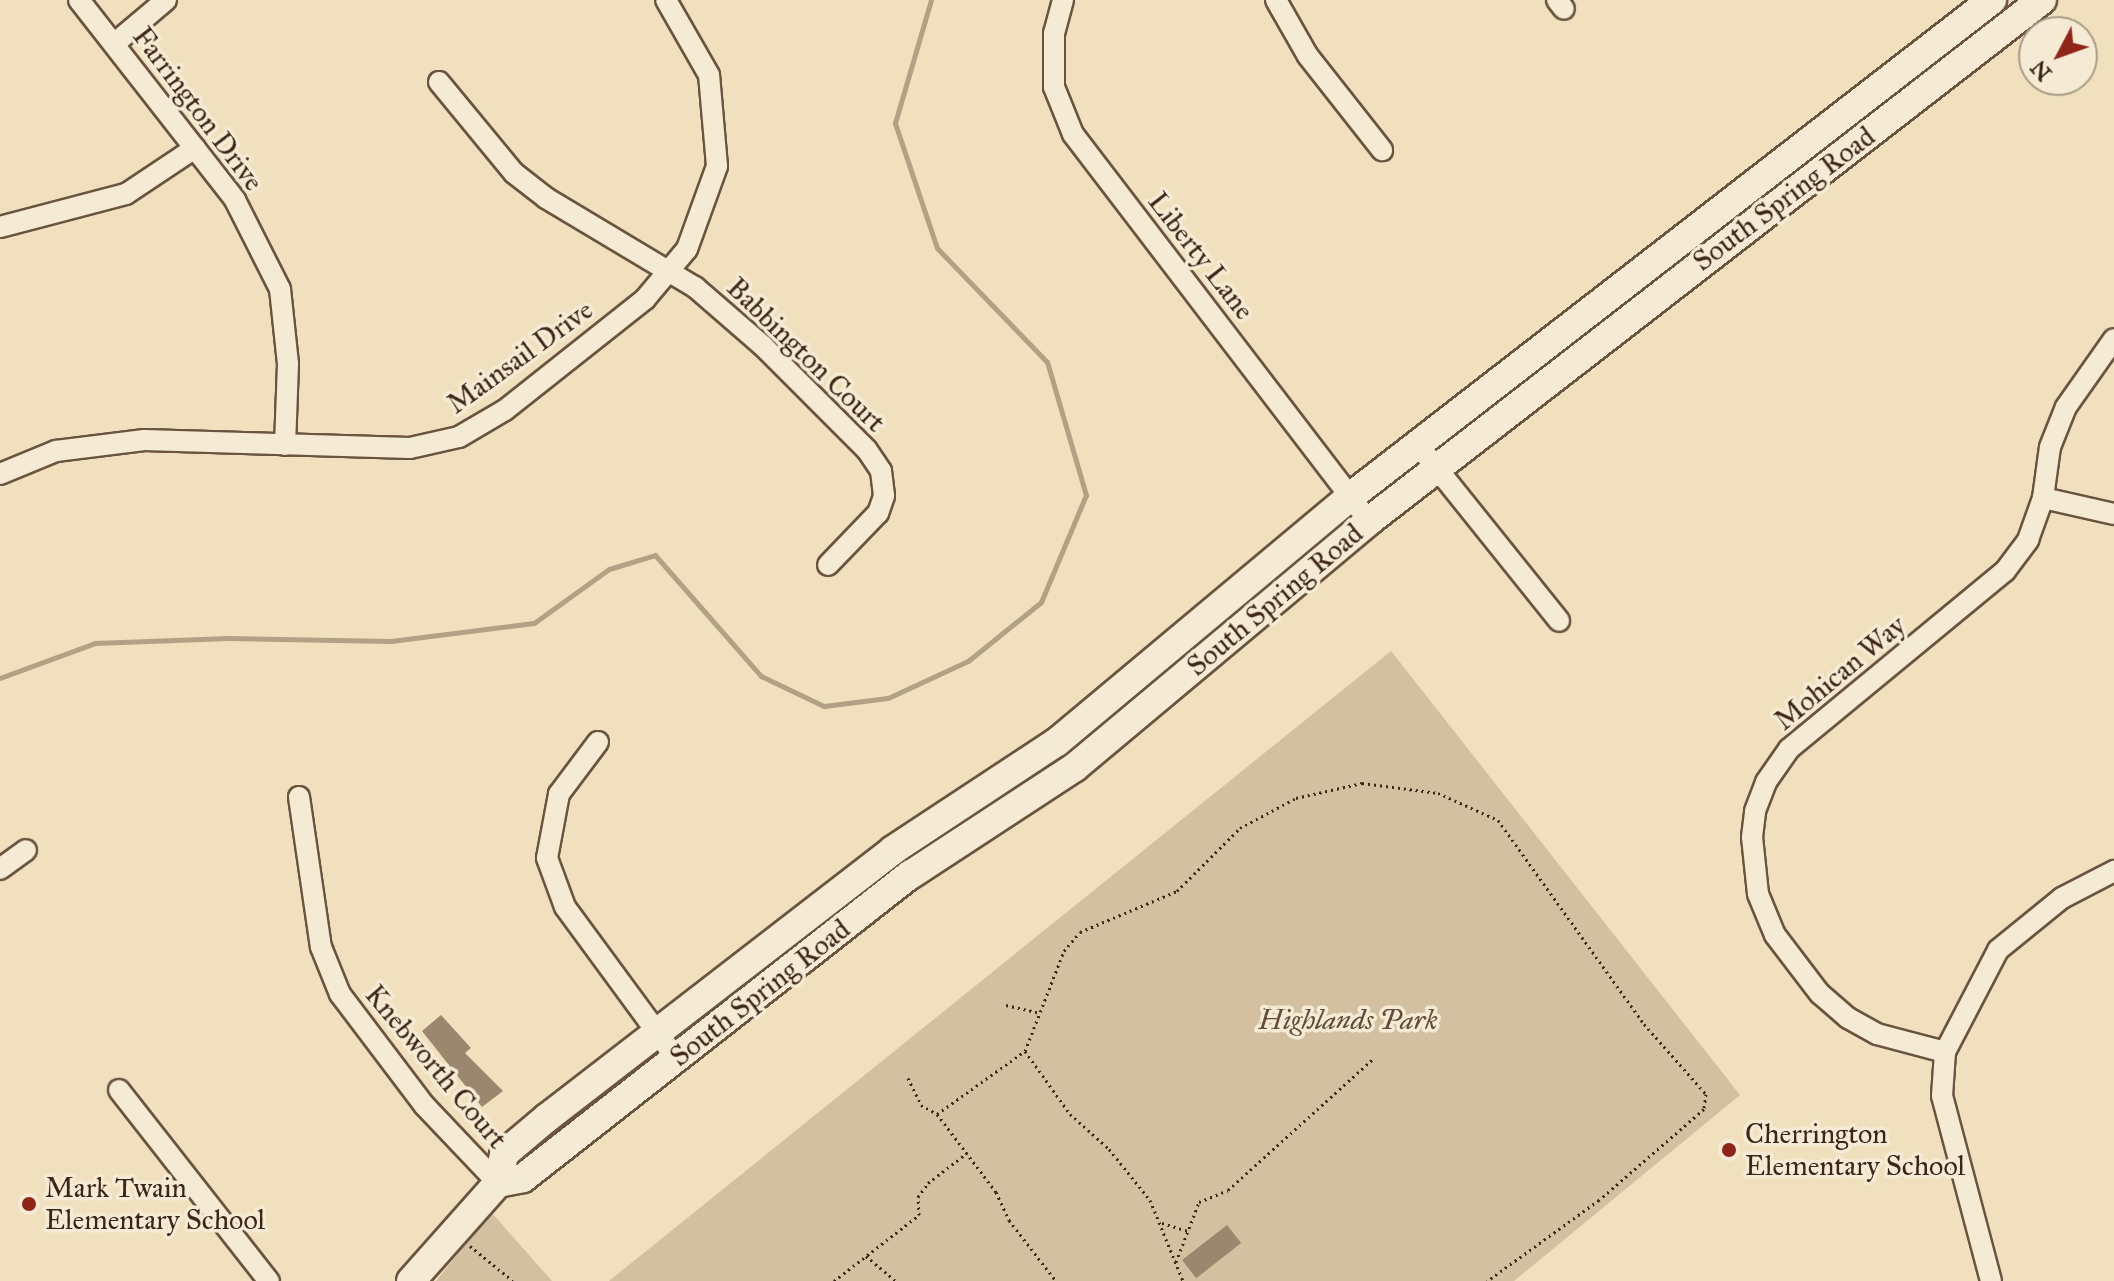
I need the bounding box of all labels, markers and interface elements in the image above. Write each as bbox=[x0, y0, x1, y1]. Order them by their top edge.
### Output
north arrow bbox=[2018, 16, 2098, 96]
street label: Farrington Drive bbox=[125, 20, 271, 198]
text: N bbox=[2025, 55, 2057, 87]
street label: South Spring Road bbox=[1686, 120, 1882, 278]
street label: Liberty Lane bbox=[1141, 186, 1261, 326]
street label: Babbington Court bbox=[720, 271, 892, 439]
street label: Mainsail Drive bbox=[441, 293, 599, 421]
street label: South Spring Road bbox=[1180, 517, 1370, 683]
street label: Mohican Way bbox=[1768, 609, 1912, 737]
street label: South Spring Road bbox=[663, 912, 857, 1074]
street label: Knebworth Court bbox=[358, 978, 514, 1156]
park label: Highlands Park bbox=[1258, 1003, 1438, 1037]
place label: Cherrington Elementary School bbox=[1745, 1117, 1965, 1183]
marker: Cherrington Elementary School bbox=[1720, 1141, 1738, 1159]
place label: Mark Twain Elementary School bbox=[45, 1171, 265, 1237]
marker: Mark Twain Elementary School bbox=[20, 1195, 38, 1213]

